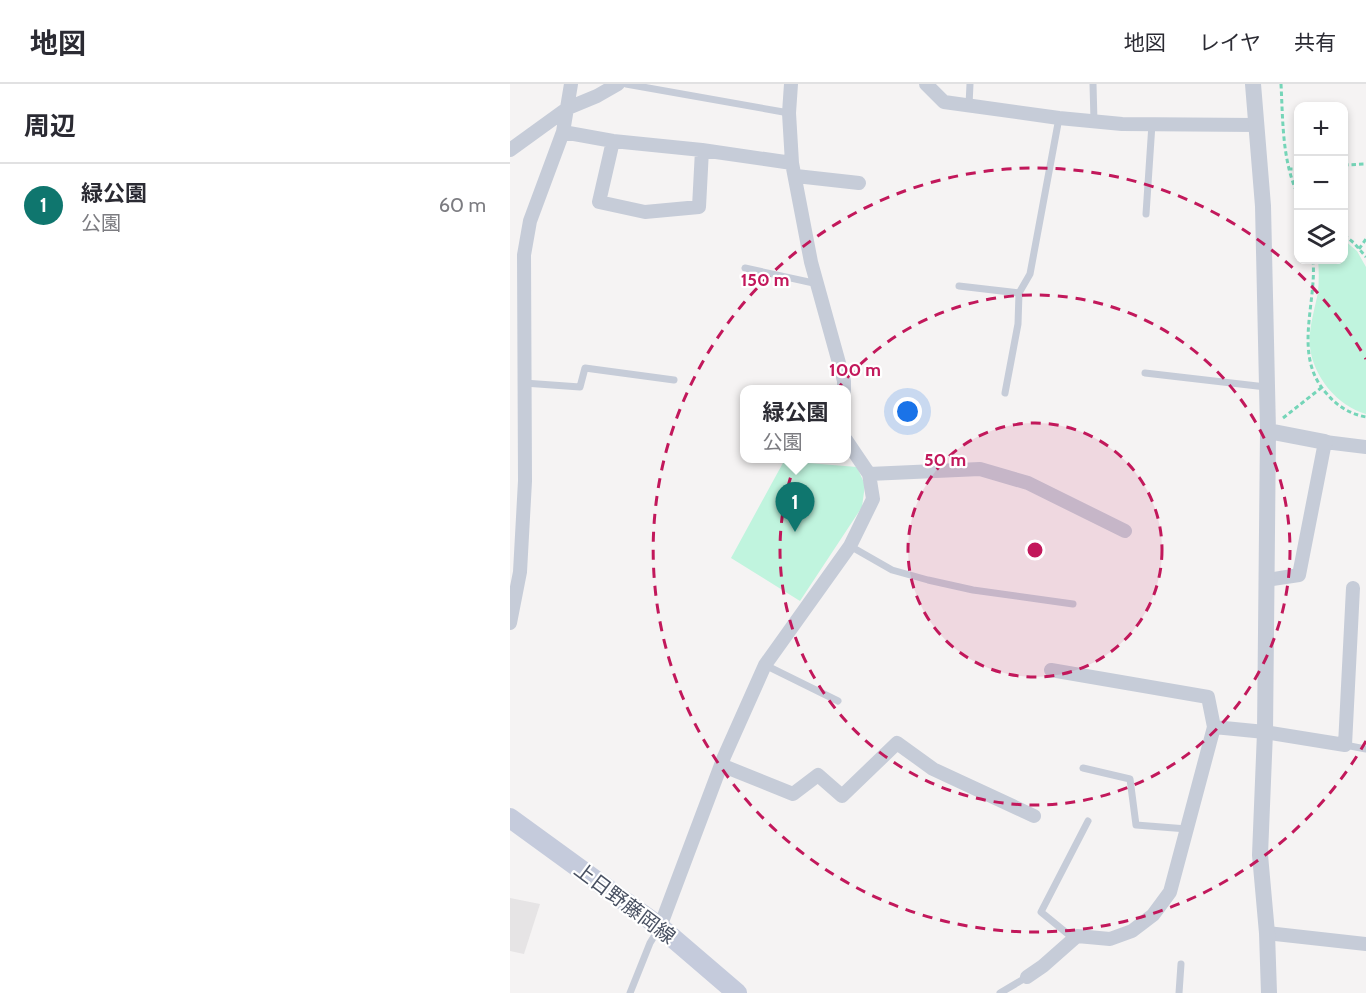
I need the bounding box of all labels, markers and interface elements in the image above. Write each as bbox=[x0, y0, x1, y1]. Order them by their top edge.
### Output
text: 地図 bbox=[30, 26, 86, 60]
text: 地図 bbox=[1124, 30, 1166, 55]
text: レイヤ bbox=[1199, 30, 1261, 55]
text: 共有 bbox=[1294, 30, 1336, 55]
map controls bbox=[1294, 102, 1348, 264]
button: + bbox=[1294, 102, 1348, 156]
text: 周辺 bbox=[24, 110, 76, 142]
button: − bbox=[1294, 156, 1348, 210]
text: 緑公園 bbox=[81, 180, 147, 207]
text: 1 bbox=[40, 193, 47, 217]
text: 60 m bbox=[439, 193, 486, 217]
button: layers bbox=[1294, 210, 1348, 264]
text: 公園 bbox=[81, 211, 121, 235]
text: 150 m bbox=[741, 269, 789, 291]
text: 100 m bbox=[829, 359, 881, 381]
popup bbox=[740, 385, 851, 463]
your location bbox=[893, 397, 922, 426]
text: 緑公園 bbox=[762, 399, 829, 426]
text: 公園 bbox=[762, 430, 802, 454]
text: 50 m bbox=[924, 449, 966, 471]
pin: 1 bbox=[776, 482, 814, 532]
centre of rings bbox=[1025, 540, 1045, 560]
street label: 上日野藤岡線 bbox=[570, 857, 680, 949]

